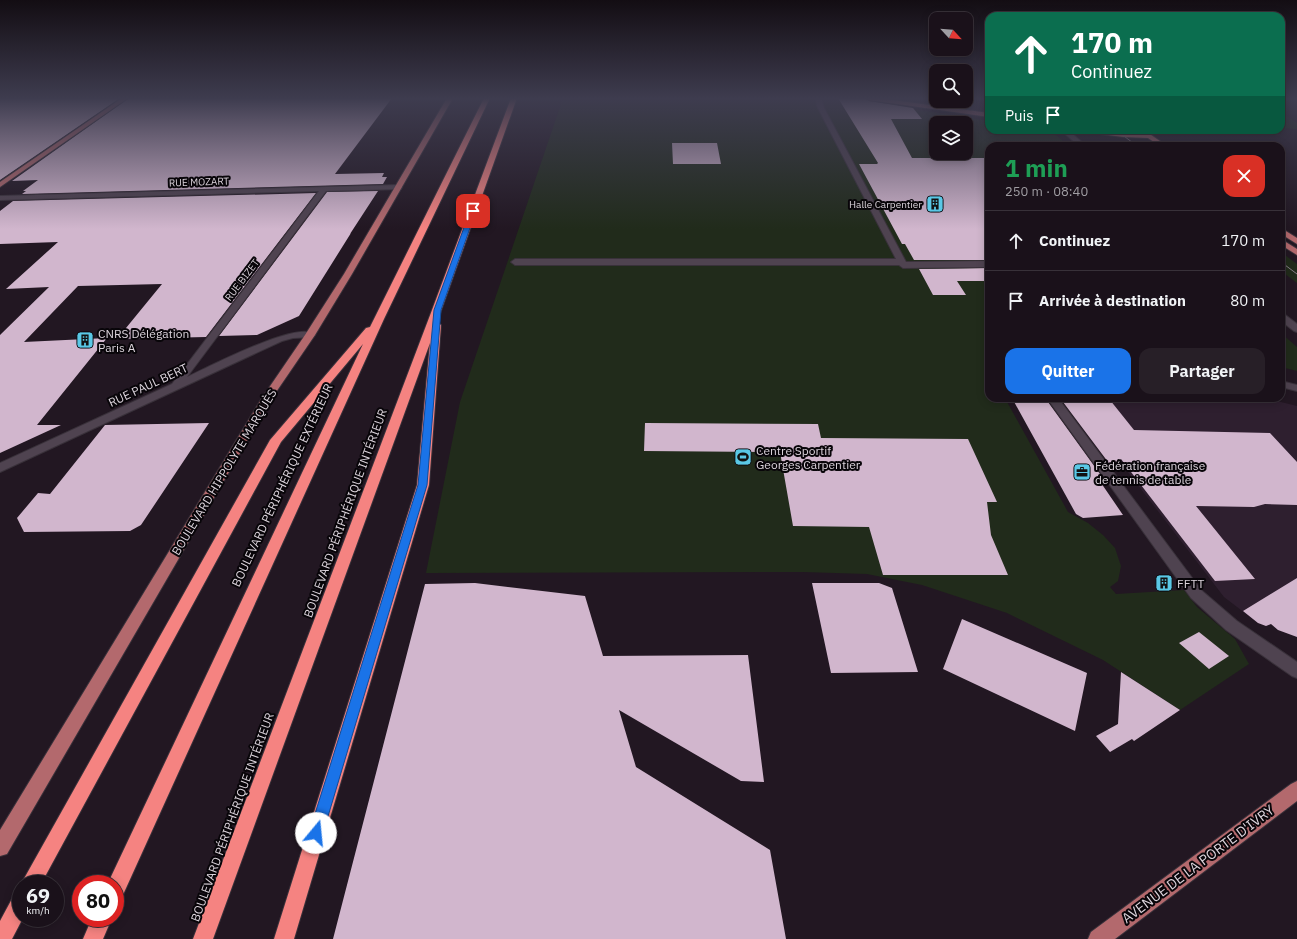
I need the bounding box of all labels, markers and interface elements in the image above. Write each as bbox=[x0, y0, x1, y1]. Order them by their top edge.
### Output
north arrow bbox=[929, 12, 973, 56]
map controls bbox=[929, 12, 973, 160]
text: 170 m bbox=[1071, 24, 1153, 61]
icon: ahead bbox=[1005, 28, 1057, 80]
text: Continuez bbox=[1071, 60, 1152, 83]
button: search bbox=[929, 64, 973, 108]
icon: arrive bbox=[1042, 104, 1064, 126]
text: Puis bbox=[1005, 106, 1034, 125]
button: layers bbox=[929, 116, 973, 160]
text: 1 min bbox=[1005, 152, 1068, 184]
button: close bbox=[1223, 155, 1265, 197]
street label: RUE MOZART bbox=[169, 174, 230, 190]
text: 250 m · 08:40 bbox=[1005, 183, 1088, 200]
pin bbox=[456, 194, 490, 228]
building icon: Halle Carpentier bbox=[925, 194, 945, 214]
place label: Halle Carpentier bbox=[849, 198, 922, 211]
icon: arrive bbox=[462, 200, 484, 222]
icon: ahead bbox=[1005, 230, 1027, 252]
text: Continuez bbox=[1039, 231, 1110, 250]
text: 170 m bbox=[1221, 231, 1265, 250]
street label: RUE BIZET bbox=[222, 256, 262, 304]
icon: arrive bbox=[1005, 290, 1027, 312]
text: Arrivée à destination bbox=[1039, 291, 1186, 310]
text: 80 m bbox=[1230, 291, 1265, 310]
place label: CNRS Délégation Paris A bbox=[98, 326, 189, 355]
building icon: CNRS Délégation Paris A bbox=[75, 330, 95, 350]
button: Quitter bbox=[1005, 348, 1131, 394]
button: Partager bbox=[1139, 348, 1265, 394]
street label: RUE PAUL BERT bbox=[106, 360, 190, 410]
street label: BOULEVARD PÉRIPHÉRIQUE EXTÉRIEUR bbox=[228, 381, 336, 589]
street label: BOULEVARD HIPPOLYTE MARQUÈS bbox=[168, 386, 280, 558]
street label: BOULEVARD PÉRIPHÉRIQUE INTÉRIEUR bbox=[300, 406, 390, 620]
place label: Centre Sportif Georges Carpentier bbox=[756, 443, 861, 472]
sports icon: Centre Sportif Georges Carpentier bbox=[733, 447, 753, 467]
place label: Fédération française de tennis de table bbox=[1095, 458, 1206, 487]
office icon: Fédération française de tennis de table bbox=[1072, 462, 1092, 482]
building icon: FFTT bbox=[1154, 573, 1174, 593]
place label: FFTT bbox=[1177, 576, 1205, 591]
street label: BOULEVARD PÉRIPHÉRIQUE INTÉRIEUR bbox=[187, 710, 277, 924]
street label: AVENUE DE LA PORTE D'IVRY bbox=[1118, 800, 1278, 927]
position arrow bbox=[295, 812, 337, 854]
speed limit sign: 80 bbox=[72, 875, 124, 927]
text: 69 bbox=[26, 882, 50, 909]
text: km/h bbox=[26, 904, 50, 917]

